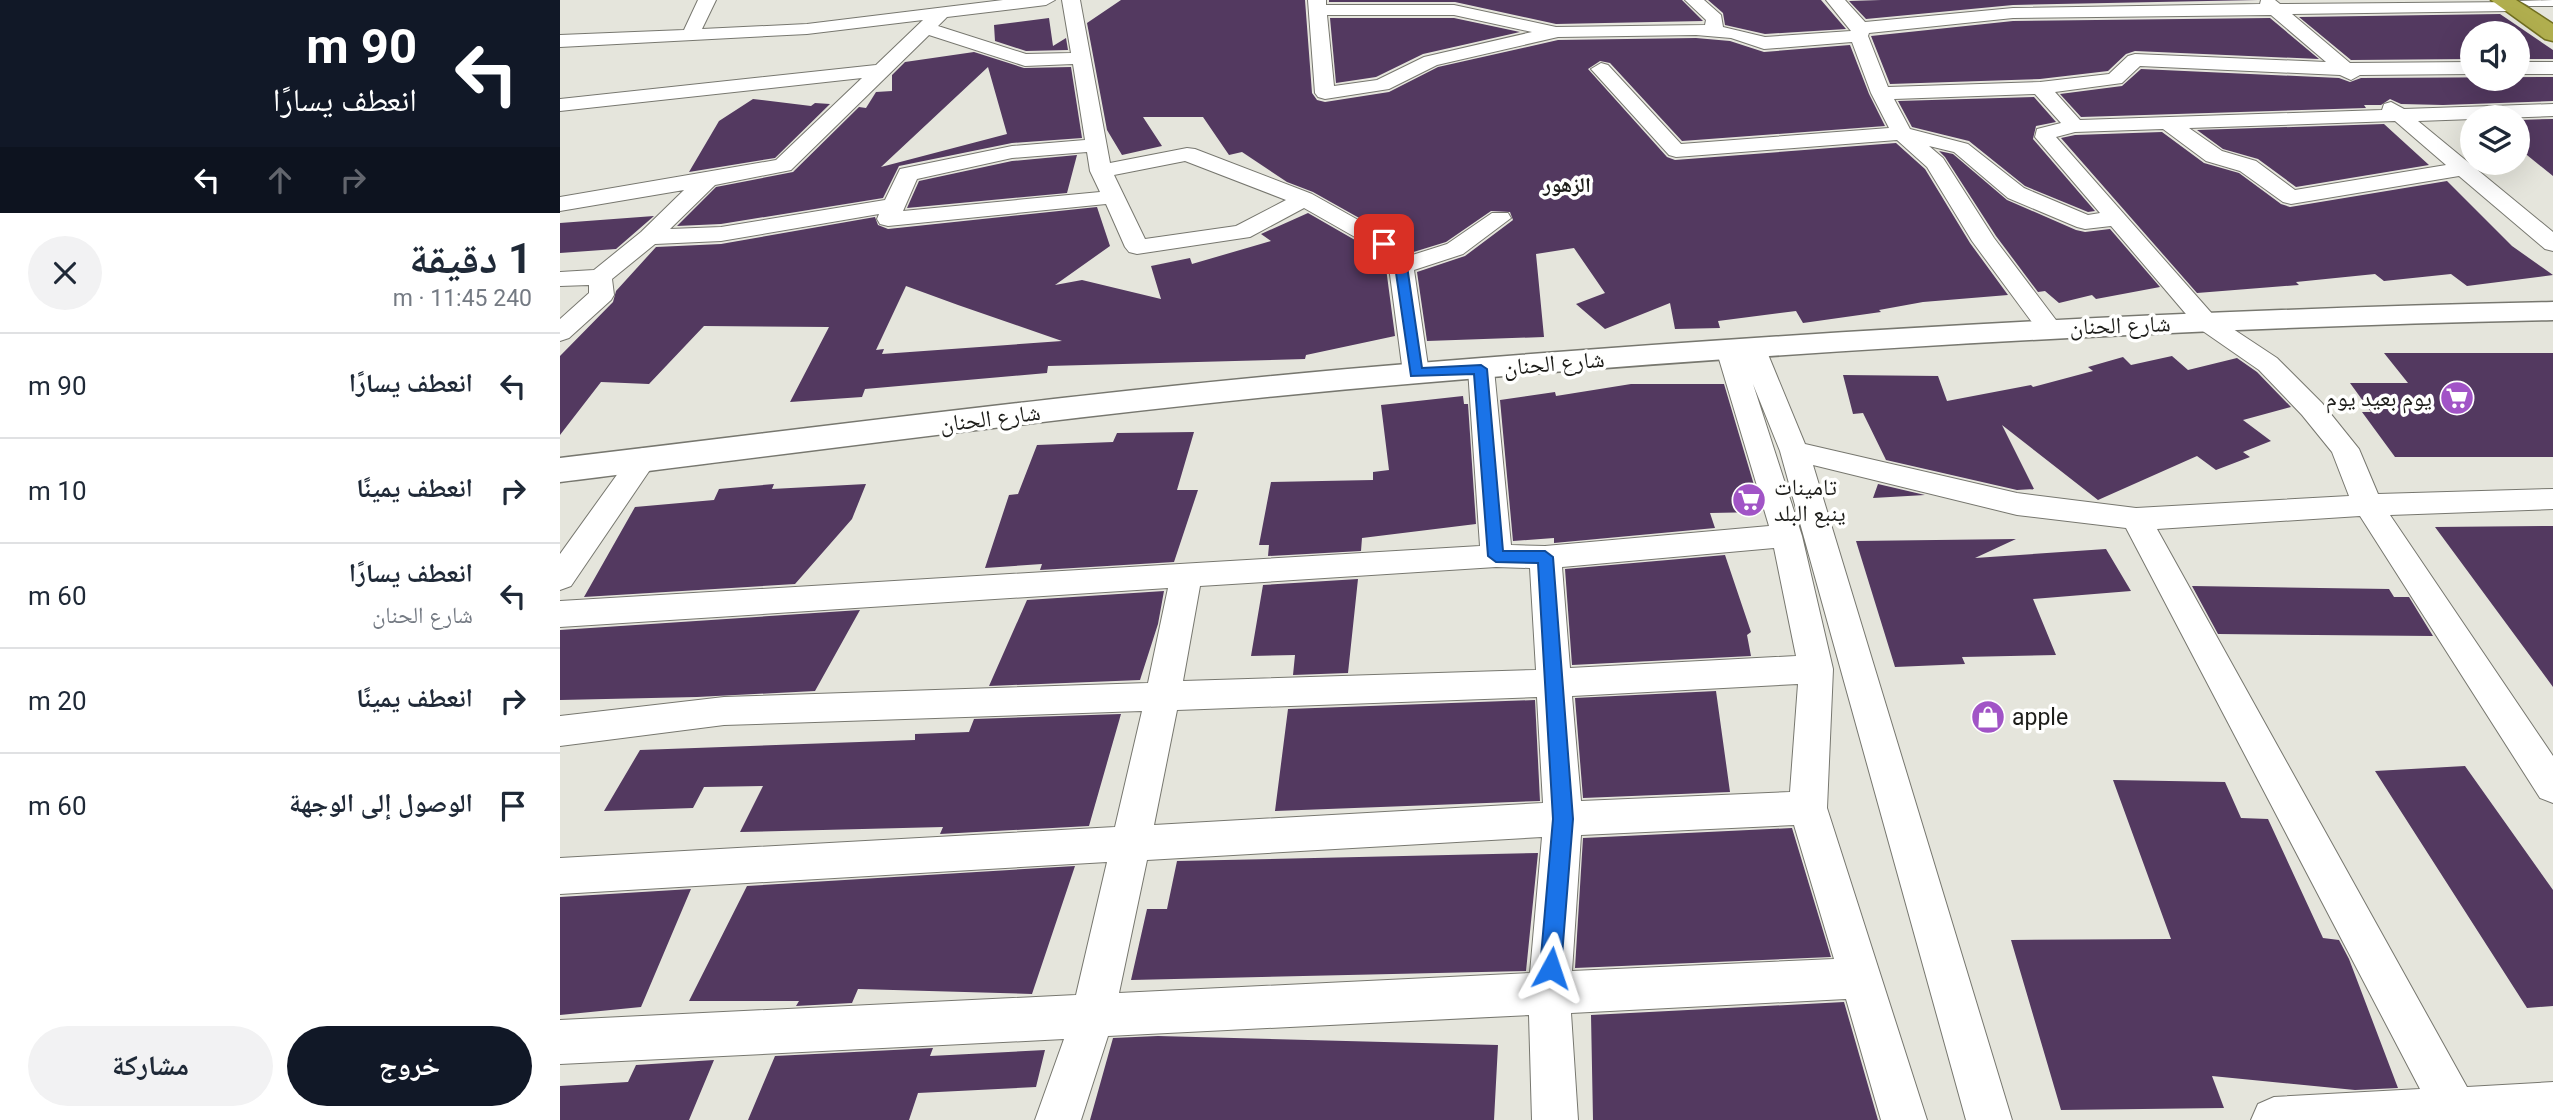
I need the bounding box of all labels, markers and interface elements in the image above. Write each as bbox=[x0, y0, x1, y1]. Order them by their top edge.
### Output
text: 90 m bbox=[306, 18, 417, 75]
map controls bbox=[2460, 21, 2530, 175]
button: sound bbox=[2460, 21, 2530, 91]
icon: left bbox=[441, 28, 532, 119]
text: انعطف يسارًا bbox=[273, 81, 417, 119]
button: layers bbox=[2460, 105, 2530, 175]
icon: left bbox=[188, 161, 226, 199]
icon: ahead bbox=[261, 161, 299, 199]
icon: right bbox=[334, 161, 372, 199]
district label: الزهور bbox=[1542, 173, 1591, 197]
pin bbox=[1354, 214, 1414, 274]
icon: arrive bbox=[1365, 225, 1403, 263]
text: 1 دقيقة bbox=[409, 234, 532, 283]
button: close bbox=[28, 236, 102, 310]
text: 240 m · 11:45 bbox=[393, 285, 532, 312]
street label: شارع الحنان bbox=[2069, 310, 2171, 342]
street label: شارع الحنان bbox=[1503, 346, 1606, 382]
icon: left bbox=[494, 367, 532, 405]
text: انعطف يسارًا bbox=[349, 368, 473, 398]
text: 90 m bbox=[28, 371, 87, 401]
supermarket icon: يوم بعيد يوم bbox=[2438, 379, 2476, 417]
place label: يوم بعيد يوم bbox=[2326, 385, 2432, 414]
street label: شارع الحنان bbox=[938, 399, 1042, 439]
icon: right bbox=[494, 472, 532, 510]
text: انعطف يمينًا bbox=[356, 473, 473, 503]
place label: تامينات ينبع البلد bbox=[1774, 474, 1846, 528]
text: 10 m bbox=[28, 476, 87, 506]
supermarket icon: تامينات ينبع البلد bbox=[1730, 481, 1768, 519]
text: انعطف يسارًا bbox=[349, 558, 473, 588]
icon: left bbox=[494, 577, 532, 615]
text: 60 m bbox=[28, 581, 87, 611]
text: شارع الحنان bbox=[372, 602, 473, 629]
icon: right bbox=[494, 682, 532, 720]
text: انعطف يمينًا bbox=[356, 683, 473, 713]
text: 20 m bbox=[28, 686, 87, 716]
shop icon: apple bbox=[1969, 698, 2007, 736]
place label: apple bbox=[2012, 704, 2068, 731]
icon: arrive bbox=[494, 787, 532, 825]
text: الوصول إلى الوجهة bbox=[289, 788, 473, 818]
text: 60 m bbox=[28, 791, 87, 821]
position arrow bbox=[1514, 931, 1588, 1005]
button: مشاركة bbox=[28, 1026, 273, 1106]
button: خروج bbox=[287, 1026, 532, 1106]

